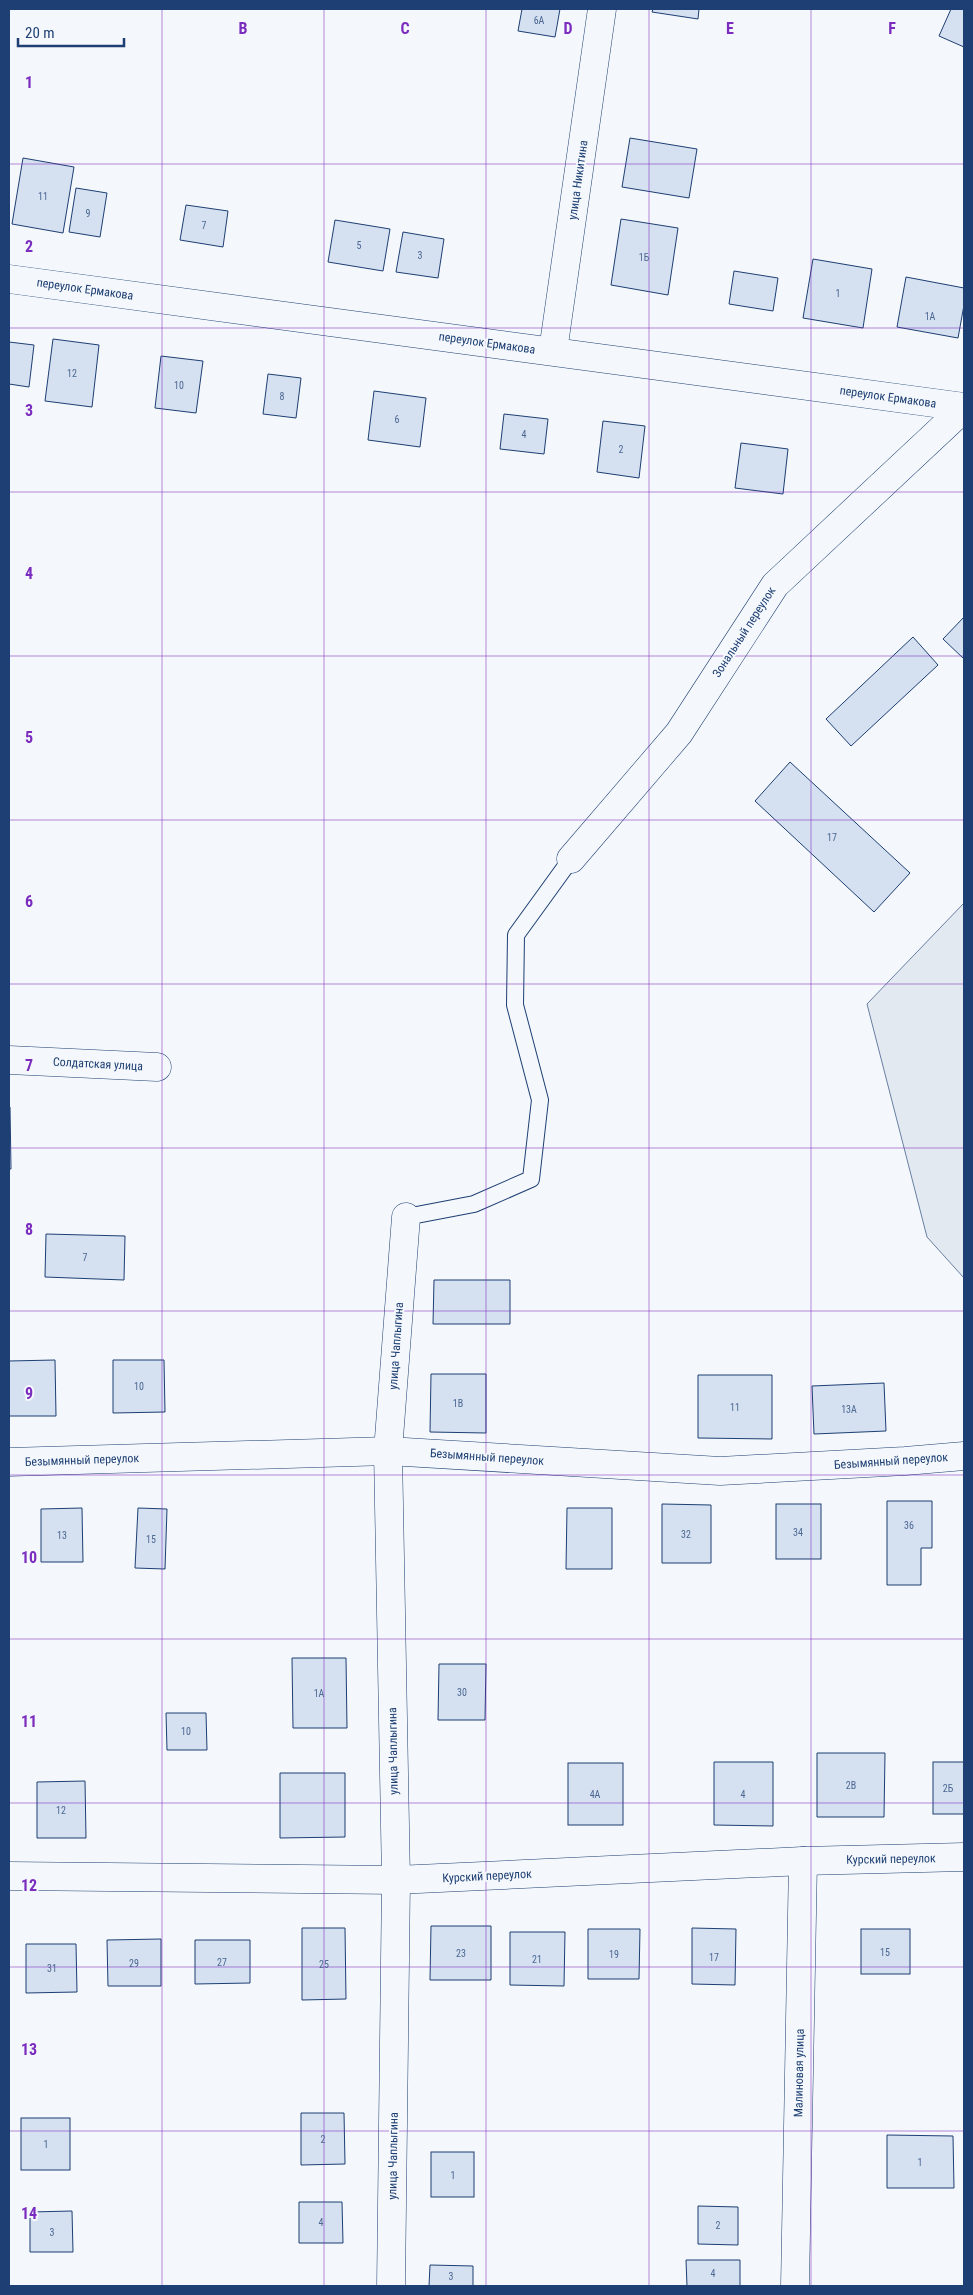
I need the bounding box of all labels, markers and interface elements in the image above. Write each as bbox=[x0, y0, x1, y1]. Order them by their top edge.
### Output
scale bar bbox=[18, 15, 124, 47]
house number: 6А bbox=[534, 15, 545, 26]
text: B bbox=[239, 19, 248, 38]
text: C bbox=[400, 19, 410, 38]
text: D bbox=[563, 19, 573, 38]
text: E bbox=[726, 19, 734, 38]
text: F bbox=[888, 19, 896, 38]
text: 20 m bbox=[25, 24, 55, 42]
text: 1 bbox=[25, 73, 33, 92]
street label: улица Никитина bbox=[565, 139, 591, 221]
house number: 11 bbox=[38, 191, 48, 202]
house number: 9 bbox=[86, 208, 91, 219]
house number: 7 bbox=[202, 220, 207, 231]
text: 2 bbox=[25, 237, 33, 256]
house number: 5 bbox=[357, 240, 362, 251]
house number: 3 bbox=[418, 250, 423, 261]
house number: 1Б bbox=[639, 252, 650, 263]
street label: переулок Ермакова bbox=[36, 275, 134, 303]
house number: 1 bbox=[836, 288, 840, 299]
house number: 1А bbox=[925, 311, 936, 322]
street label: переулок Ермакова bbox=[438, 329, 536, 357]
house number: 12 bbox=[67, 368, 77, 379]
house number: 10 bbox=[174, 380, 184, 391]
street label: переулок Ермакова bbox=[839, 383, 937, 411]
house number: 8 bbox=[280, 391, 285, 402]
text: 3 bbox=[25, 401, 33, 420]
house number: 6 bbox=[395, 414, 400, 425]
house number: 4 bbox=[522, 429, 527, 440]
house number: 2 bbox=[619, 444, 624, 455]
text: 4 bbox=[25, 564, 33, 583]
street label: Зональный переулок bbox=[710, 584, 779, 680]
text: 5 bbox=[25, 728, 33, 747]
house number: 17 bbox=[827, 832, 837, 843]
text: 6 bbox=[25, 892, 33, 911]
street label: Солдатская улица bbox=[53, 1055, 144, 1073]
text: 7 bbox=[25, 1056, 33, 1075]
text: 8 bbox=[25, 1220, 33, 1239]
house number: 7 bbox=[83, 1252, 88, 1263]
street label: улица Чаплыгина bbox=[386, 1302, 406, 1390]
house number: 10 bbox=[134, 1381, 144, 1392]
text: 9 bbox=[25, 1384, 33, 1403]
house number: 1В bbox=[453, 1398, 463, 1409]
house number: 11 bbox=[730, 1402, 740, 1413]
house number: 13А bbox=[841, 1404, 857, 1415]
street label: Безымянный переулок bbox=[429, 1446, 545, 1468]
street label: Безымянный переулок bbox=[833, 1450, 949, 1472]
street label: Безымянный переулок bbox=[25, 1451, 140, 1469]
house number: 36 bbox=[904, 1520, 914, 1531]
house number: 34 bbox=[793, 1527, 803, 1538]
house number: 32 bbox=[681, 1529, 691, 1540]
house number: 13 bbox=[57, 1530, 67, 1541]
house number: 15 bbox=[146, 1534, 156, 1545]
text: 10 bbox=[21, 1548, 37, 1567]
house number: 30 bbox=[457, 1687, 467, 1698]
house number: 1А bbox=[314, 1688, 325, 1699]
street label: улица Чаплыгина bbox=[385, 1707, 401, 1795]
text: 11 bbox=[21, 1712, 37, 1731]
house number: 10 bbox=[181, 1726, 191, 1737]
house number: 2В bbox=[846, 1780, 856, 1791]
house number: 2Б bbox=[943, 1783, 954, 1794]
house number: 4А bbox=[590, 1789, 601, 1800]
house number: 4 bbox=[741, 1789, 746, 1800]
house number: 12 bbox=[56, 1805, 66, 1816]
street label: Курский переулок bbox=[846, 1851, 936, 1867]
street label: Курский переулок bbox=[442, 1867, 532, 1885]
text: 12 bbox=[21, 1876, 37, 1895]
house number: 15 bbox=[880, 1947, 890, 1958]
house number: 23 bbox=[456, 1948, 466, 1959]
house number: 19 bbox=[609, 1949, 619, 1960]
house number: 17 bbox=[709, 1952, 719, 1963]
house number: 21 bbox=[532, 1954, 542, 1965]
house number: 27 bbox=[217, 1957, 227, 1968]
house number: 29 bbox=[129, 1958, 139, 1969]
house number: 25 bbox=[319, 1959, 329, 1970]
house number: 31 bbox=[47, 1963, 57, 1974]
street label: Малиновая улица bbox=[791, 2028, 807, 2117]
text: 13 bbox=[21, 2040, 37, 2059]
street label: улица Чаплыгина bbox=[385, 2112, 401, 2200]
house number: 2 bbox=[321, 2134, 326, 2145]
house number: 1 bbox=[44, 2139, 48, 2150]
house number: 1 bbox=[918, 2157, 922, 2168]
house number: 1 bbox=[451, 2170, 455, 2181]
text: 14 bbox=[21, 2204, 37, 2223]
house number: 4 bbox=[319, 2217, 324, 2228]
house number: 2 bbox=[716, 2220, 721, 2231]
house number: 3 bbox=[50, 2227, 55, 2238]
house number: 4 bbox=[711, 2268, 716, 2279]
house number: 3 bbox=[449, 2271, 454, 2282]

